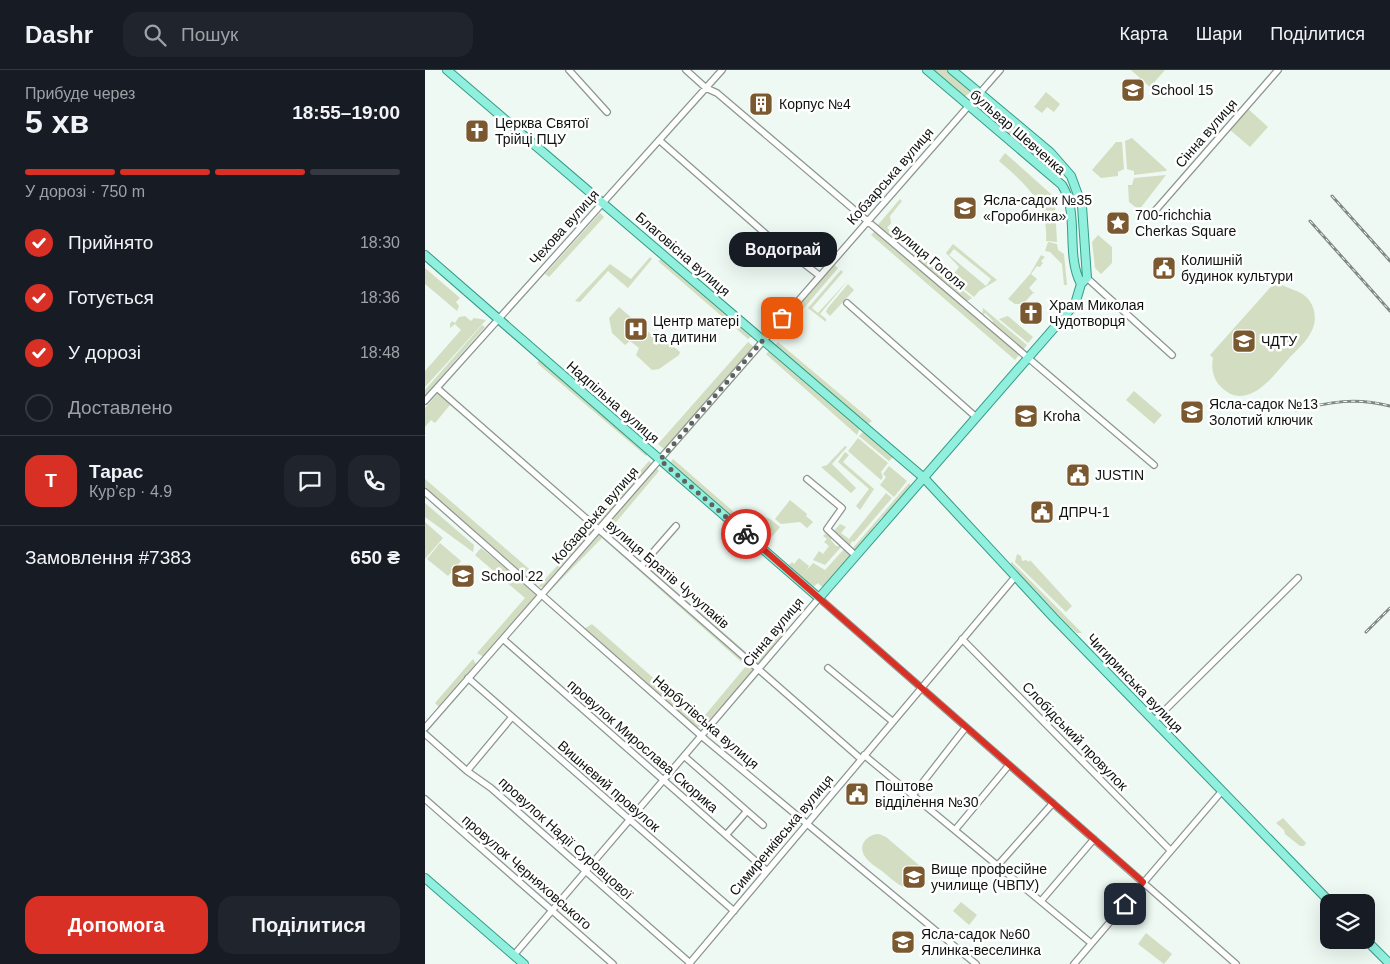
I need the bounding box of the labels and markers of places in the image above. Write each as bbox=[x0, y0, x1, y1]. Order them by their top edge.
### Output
school or university icon: School 15 bbox=[1120, 77, 1146, 103]
place label: School 15 bbox=[1151, 82, 1213, 98]
building icon: Корпус №4 bbox=[748, 91, 774, 117]
place label: Корпус №4 bbox=[779, 96, 851, 112]
place label: Церква Святої Трійці ПЦУ bbox=[495, 115, 589, 147]
church icon: Церква Святої Трійці ПЦУ bbox=[464, 118, 490, 144]
place label: Ясла-садок №35 «Горобинка» bbox=[983, 192, 1092, 224]
school or university icon: Ясла-садок №35 «Горобинка» bbox=[952, 195, 978, 221]
place label: 700-richchia Cherkas Square bbox=[1135, 207, 1236, 239]
place icon: 700-richchia Cherkas Square bbox=[1105, 210, 1131, 236]
callout: Водограй bbox=[728, 233, 836, 268]
place label: Колишній будинок культури bbox=[1181, 252, 1293, 284]
public building icon: Колишній будинок культури bbox=[1151, 255, 1177, 281]
pin bbox=[761, 297, 803, 339]
place label: Храм Миколая Чудотворця bbox=[1049, 297, 1144, 329]
church icon: Храм Миколая Чудотворця bbox=[1018, 300, 1044, 326]
place label: Центр матері та дитини bbox=[653, 313, 739, 345]
hospital icon: Центр матері та дитини bbox=[623, 316, 649, 342]
school or university icon: ЧДТУ bbox=[1231, 328, 1257, 354]
place label: ЧДТУ bbox=[1261, 333, 1297, 349]
place label: Ясла-садок №13 Золотий ключик bbox=[1209, 396, 1318, 428]
school or university icon: Ясла-садок №13 Золотий ключик bbox=[1179, 399, 1205, 425]
school or university icon: Kroha bbox=[1013, 403, 1039, 429]
place label: Kroha bbox=[1043, 408, 1081, 424]
public building icon: JUSTIN bbox=[1065, 462, 1091, 488]
place label: JUSTIN bbox=[1095, 467, 1144, 483]
public building icon: ДПРЧ-1 bbox=[1029, 499, 1055, 525]
place label: ДПРЧ-1 bbox=[1059, 504, 1110, 520]
school or university icon: School 22 bbox=[450, 563, 476, 589]
place label: School 22 bbox=[481, 568, 543, 584]
place label: Поштове відділення №30 bbox=[875, 778, 979, 810]
public building icon: Поштове відділення №30 bbox=[844, 781, 870, 807]
place label: Вище професійне училище (ЧВПУ) bbox=[931, 861, 1047, 893]
school or university icon: Вище професійне училище (ЧВПУ) bbox=[901, 864, 927, 890]
pin bbox=[1104, 883, 1146, 925]
place label: Ясла-садок №60 Ялинка-веселинка bbox=[921, 926, 1041, 958]
school or university icon: Ясла-садок №60 Ялинка-веселинка bbox=[890, 929, 916, 955]

